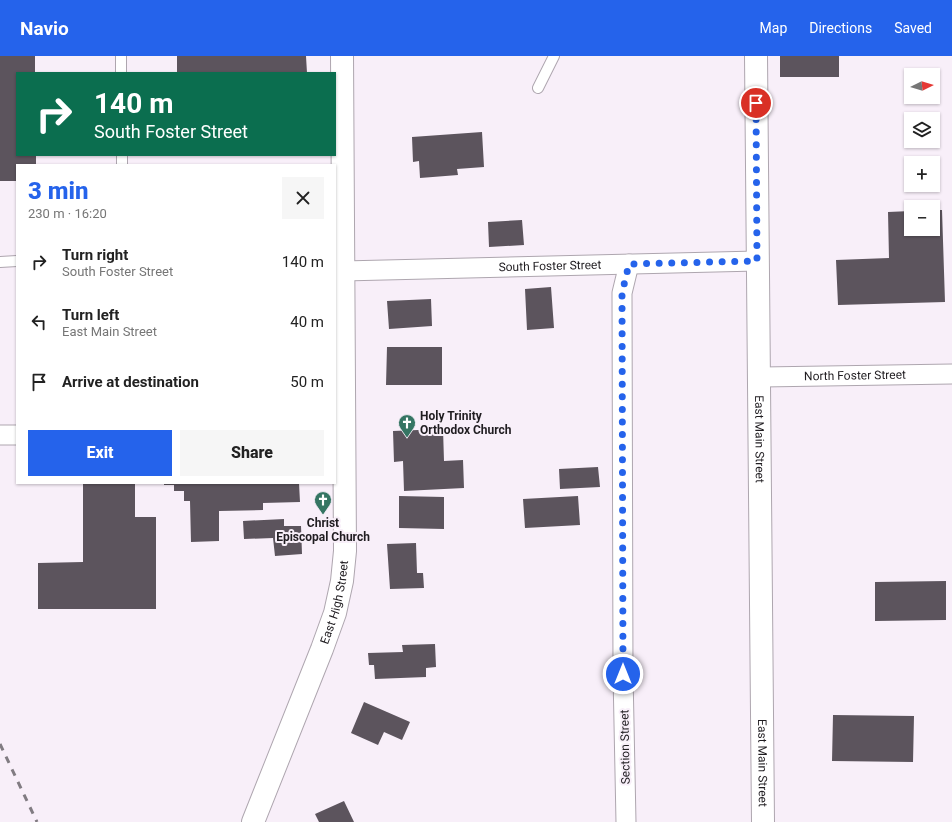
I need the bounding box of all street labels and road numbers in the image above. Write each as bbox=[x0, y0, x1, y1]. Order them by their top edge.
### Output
street label: South Foster Street bbox=[498, 258, 602, 274]
street label: North Foster Street bbox=[804, 368, 906, 383]
street label: East Main Street bbox=[752, 395, 767, 483]
street label: East High Street bbox=[317, 560, 351, 646]
street label: Section Street bbox=[617, 709, 633, 784]
street label: East Main Street bbox=[755, 719, 770, 807]

